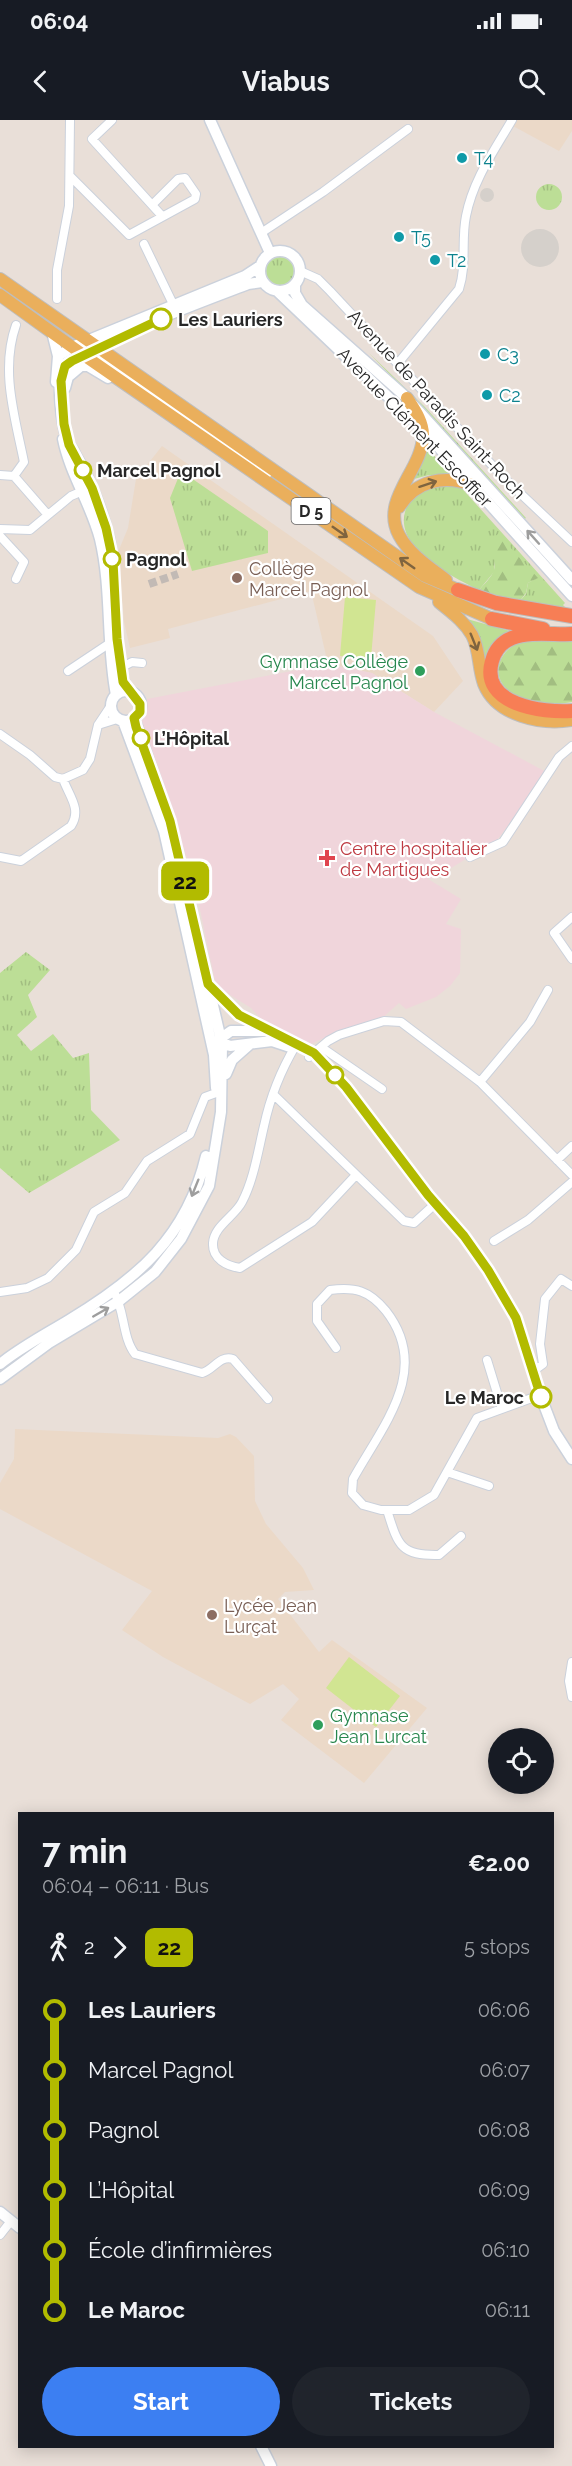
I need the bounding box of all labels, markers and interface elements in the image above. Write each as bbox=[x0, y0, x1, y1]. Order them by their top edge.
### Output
text: 06:04 bbox=[30, 8, 88, 34]
icon: back bbox=[24, 65, 57, 98]
icon: search bbox=[515, 65, 548, 98]
text: Viabus bbox=[242, 66, 330, 97]
place label: T4 bbox=[474, 148, 494, 169]
marker: T4 bbox=[455, 151, 469, 165]
place label: T5 bbox=[411, 227, 431, 248]
marker: T5 bbox=[392, 230, 406, 244]
place label: T2 bbox=[447, 250, 466, 271]
marker: T2 bbox=[428, 253, 442, 267]
street label: Avenue de Paradis Saint-Roch bbox=[344, 305, 530, 503]
marker: Les Lauriers bbox=[150, 308, 172, 330]
place label: Les Lauriers bbox=[178, 309, 283, 330]
street label: Avenue Clément Escoffier bbox=[333, 343, 497, 512]
place label: C3 bbox=[497, 344, 519, 365]
marker: C3 bbox=[478, 347, 492, 361]
place label: C2 bbox=[499, 385, 521, 406]
marker: C2 bbox=[480, 388, 494, 402]
place label: Marcel Pagnol bbox=[97, 460, 221, 481]
marker: Marcel Pagnol bbox=[74, 461, 92, 479]
one-way arrow bbox=[418, 477, 437, 488]
road number: D 5 bbox=[292, 498, 330, 524]
one-way arrow bbox=[332, 526, 348, 538]
one-way arrow bbox=[526, 530, 540, 545]
place label: Pagnol bbox=[126, 549, 187, 570]
marker: Pagnol bbox=[103, 550, 121, 568]
one-way arrow bbox=[399, 557, 415, 569]
place label: Collège Marcel Pagnol bbox=[249, 558, 368, 600]
marker: Collège Marcel Pagnol bbox=[230, 571, 244, 585]
one-way arrow bbox=[469, 632, 480, 651]
place label: Gymnase Collège Marcel Pagnol bbox=[260, 651, 408, 693]
marker: Gymnase Collège Marcel Pagnol bbox=[413, 664, 427, 678]
place label: L’Hôpital bbox=[154, 728, 229, 749]
marker: L’Hôpital bbox=[132, 729, 150, 747]
place label: Centre hospitalier de Martigues bbox=[340, 838, 488, 880]
marker: Centre hospitalier de Martigues bbox=[318, 849, 336, 867]
line badge: 22 bbox=[158, 862, 212, 900]
text: 22 bbox=[173, 869, 197, 894]
unlabelled marker bbox=[326, 1066, 344, 1084]
one-way arrow bbox=[189, 1179, 200, 1197]
one-way arrow bbox=[92, 1306, 110, 1317]
marker: Le Maroc bbox=[530, 1386, 552, 1408]
place label: Le Maroc bbox=[445, 1387, 524, 1408]
place label: Lycée Jean Lurçat bbox=[224, 1595, 317, 1637]
marker: Lycée Jean Lurçat bbox=[205, 1608, 219, 1622]
place label: Gymnase Jean Lurcat bbox=[330, 1705, 427, 1747]
marker: Gymnase Jean Lurcat bbox=[311, 1718, 325, 1732]
map controls bbox=[488, 1728, 554, 1794]
button: locate bbox=[488, 1728, 554, 1794]
text: 7 min bbox=[42, 1832, 128, 1871]
text: €2.00 bbox=[468, 1850, 530, 1876]
text: 06:04 – 06:11 · Bus bbox=[42, 1874, 209, 1898]
icon: walk bbox=[42, 1931, 75, 1964]
icon: forward bbox=[103, 1931, 136, 1964]
text: 2 bbox=[84, 1935, 94, 1959]
text: 22 bbox=[157, 1935, 181, 1960]
text: 5 stops bbox=[464, 1935, 530, 1959]
text: Les Lauriers bbox=[88, 1997, 216, 2023]
text: 06:06 bbox=[478, 1998, 530, 2022]
text: Marcel Pagnol bbox=[88, 2057, 233, 2083]
text: 06:07 bbox=[479, 2058, 530, 2082]
text: Pagnol bbox=[88, 2117, 159, 2143]
text: 06:08 bbox=[478, 2118, 530, 2142]
text: L’Hôpital bbox=[88, 2177, 174, 2203]
text: 06:09 bbox=[478, 2178, 530, 2202]
text: École d’infirmières bbox=[88, 2237, 272, 2263]
text: 06:10 bbox=[481, 2238, 530, 2262]
text: Le Maroc bbox=[88, 2297, 185, 2323]
text: 06:11 bbox=[485, 2298, 530, 2322]
button: Start bbox=[42, 2367, 280, 2436]
button: Tickets bbox=[292, 2367, 530, 2436]

